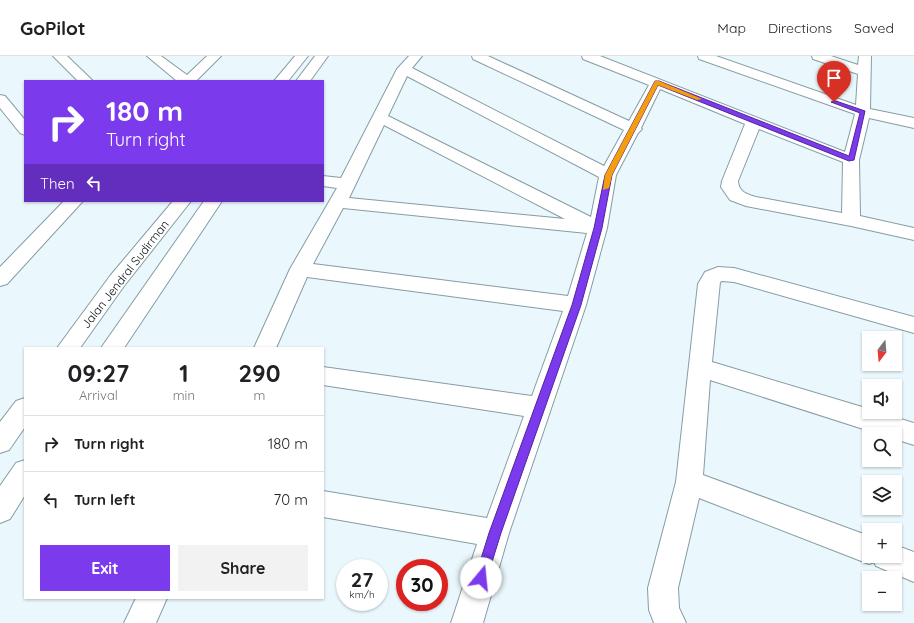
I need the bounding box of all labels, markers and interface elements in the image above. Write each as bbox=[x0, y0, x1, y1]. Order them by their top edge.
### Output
text: GoPilot bbox=[20, 16, 86, 40]
text: Map bbox=[717, 19, 746, 37]
text: Directions bbox=[768, 19, 832, 37]
text: Saved bbox=[854, 19, 894, 37]
pin bbox=[817, 61, 851, 102]
icon: arrive bbox=[823, 67, 845, 89]
text: 180 m bbox=[106, 93, 183, 128]
icon: right bbox=[40, 96, 92, 148]
text: Turn right bbox=[106, 128, 186, 151]
icon: left bbox=[83, 172, 105, 194]
text: Then bbox=[40, 174, 75, 193]
street label: Jalan Jendral Sudirman bbox=[78, 217, 172, 331]
north arrow bbox=[862, 331, 902, 371]
map controls bbox=[862, 331, 902, 611]
text: 09:27 bbox=[68, 358, 129, 388]
text: 1 bbox=[179, 358, 189, 388]
text: 290 bbox=[238, 358, 280, 388]
button: sound bbox=[862, 379, 902, 419]
text: Arrival bbox=[79, 387, 118, 403]
text: min bbox=[173, 387, 195, 403]
text: m bbox=[254, 387, 265, 403]
button: search bbox=[862, 427, 902, 467]
icon: right bbox=[40, 433, 62, 455]
text: Turn right bbox=[74, 434, 145, 453]
text: 180 m bbox=[268, 434, 308, 453]
button: layers bbox=[862, 475, 902, 515]
icon: left bbox=[40, 489, 62, 511]
text: Turn left bbox=[74, 490, 136, 509]
text: 70 m bbox=[274, 490, 308, 509]
button: + bbox=[862, 523, 902, 563]
button: Exit bbox=[40, 545, 170, 591]
button: Share bbox=[178, 545, 308, 591]
position arrow bbox=[460, 557, 502, 599]
speed limit sign: 30 bbox=[396, 559, 448, 611]
text: 27 bbox=[351, 567, 373, 592]
button: − bbox=[862, 571, 902, 611]
text: km/h bbox=[349, 588, 375, 601]

